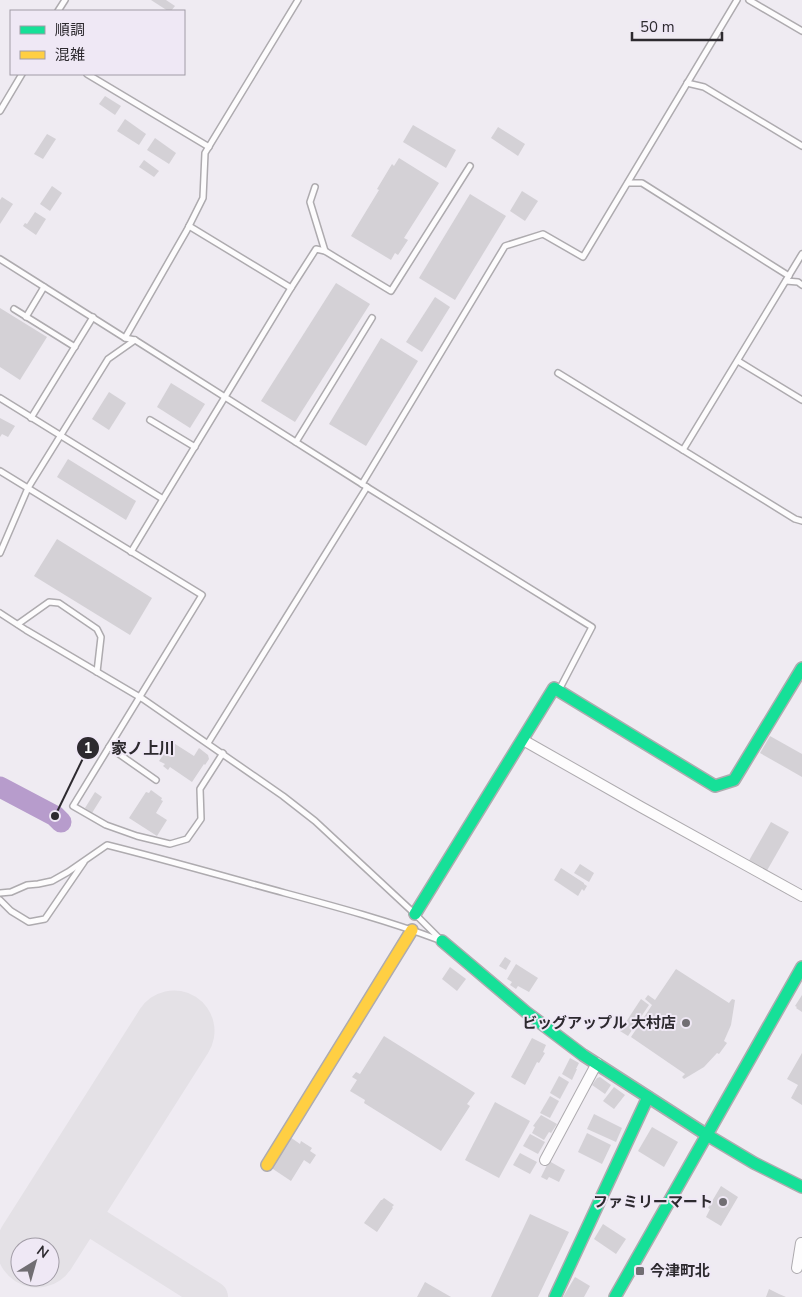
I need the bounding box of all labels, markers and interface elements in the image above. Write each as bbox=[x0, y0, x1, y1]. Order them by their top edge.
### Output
legend bbox=[10, 10, 185, 75]
scale bar bbox=[632, 10, 722, 42]
text: 50 m bbox=[640, 17, 675, 37]
text: 順調 bbox=[55, 20, 85, 40]
text: 混雑 bbox=[55, 45, 85, 65]
callout: 家ノ上川 bbox=[76, 733, 185, 764]
text: 1 bbox=[83, 738, 93, 758]
text: 家ノ上川 bbox=[111, 738, 175, 760]
place label: ビッグアップル 大村店 bbox=[522, 1013, 676, 1033]
marker: ビッグアップル 大村店 bbox=[680, 1017, 692, 1029]
place label: ファミリーマート bbox=[593, 1192, 713, 1212]
marker: ファミリーマート bbox=[717, 1196, 729, 1208]
north arrow bbox=[10, 1237, 60, 1287]
text: N bbox=[33, 1241, 52, 1263]
place label: 今津町北 bbox=[650, 1261, 710, 1281]
marker: 今津町北 bbox=[634, 1265, 646, 1277]

